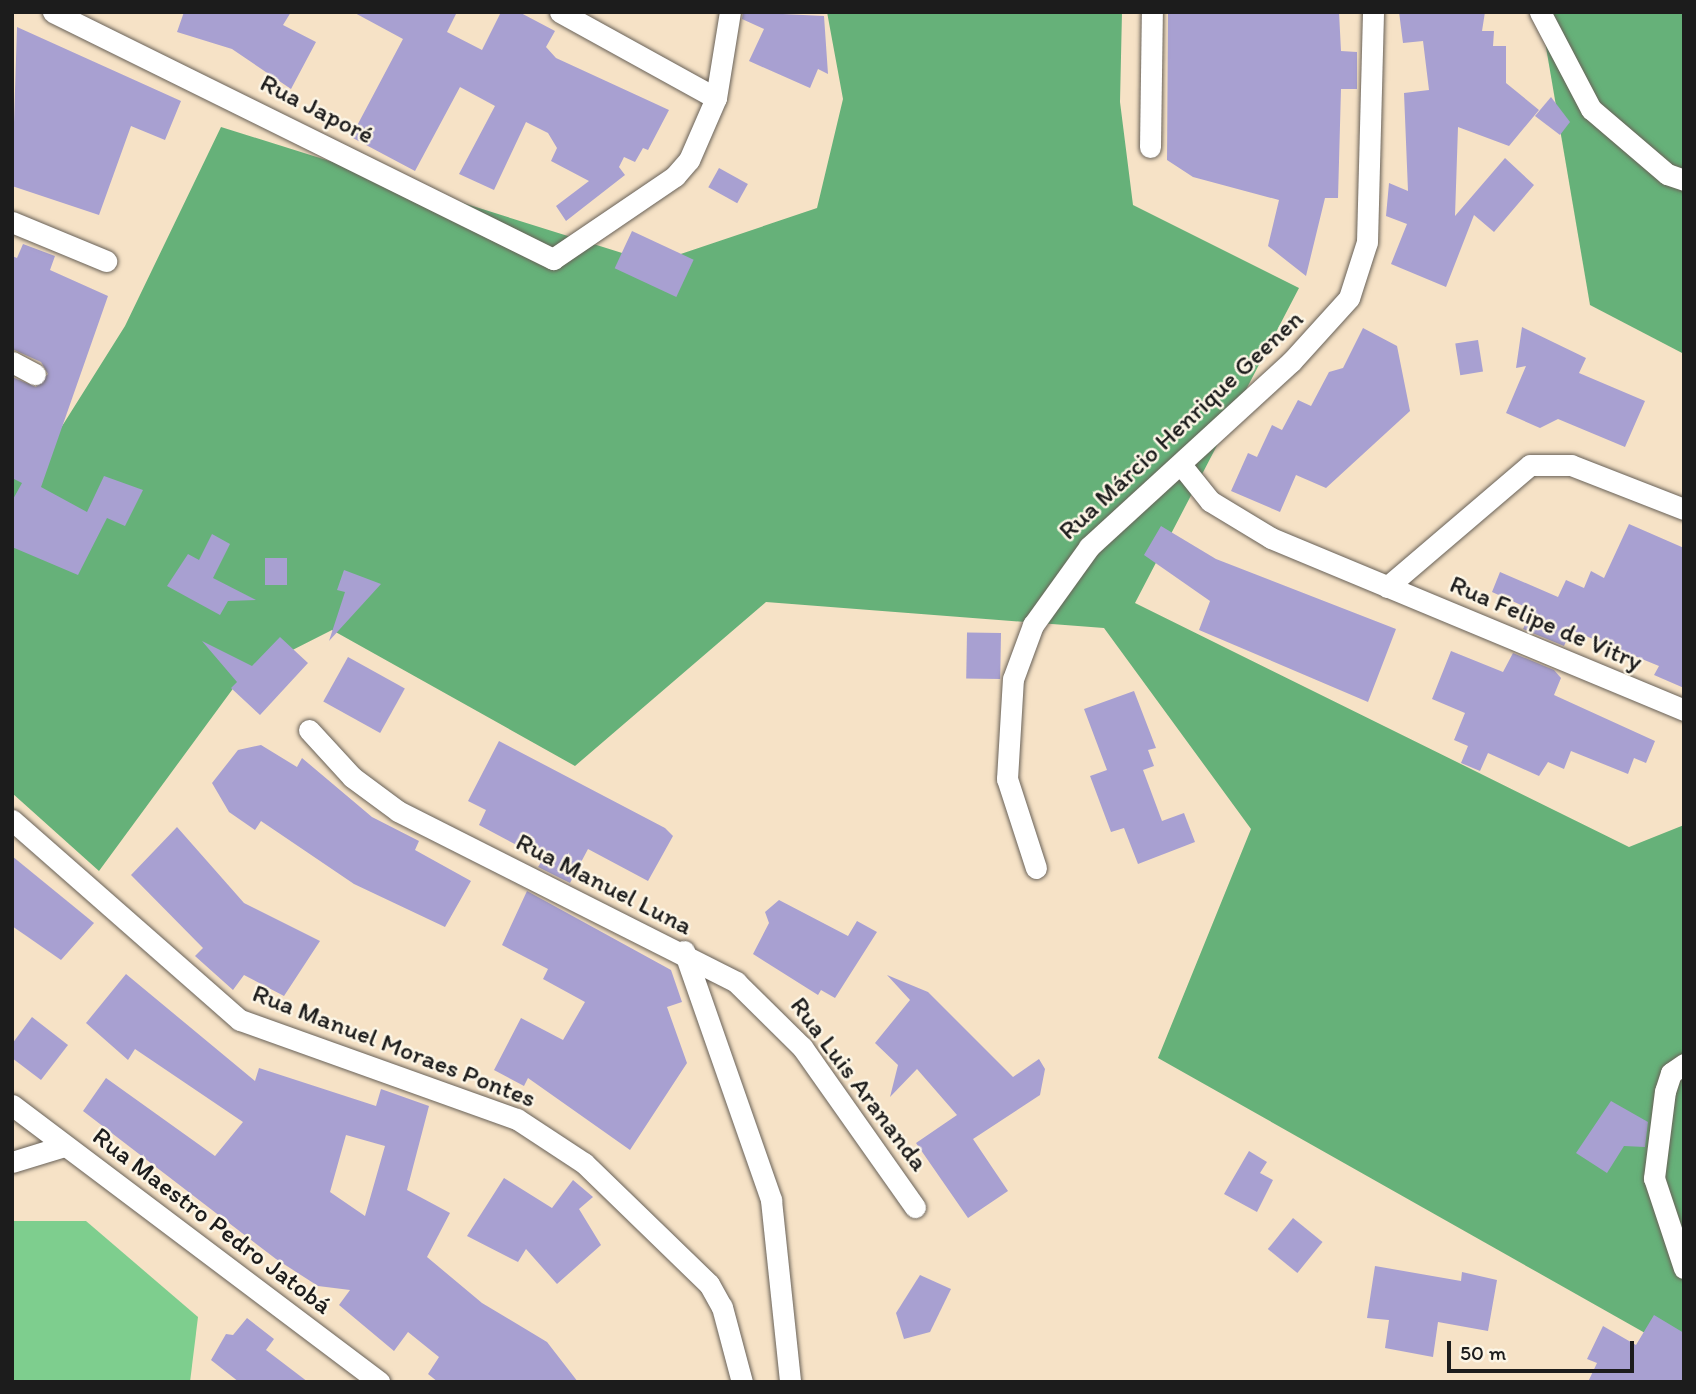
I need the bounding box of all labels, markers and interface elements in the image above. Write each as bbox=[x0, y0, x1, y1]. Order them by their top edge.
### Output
street label: Rua Japoré bbox=[255, 67, 379, 151]
street label: Rua Márcio Henrique Geenen bbox=[1053, 304, 1309, 546]
street label: Rua Felipe de Vitry bbox=[1445, 569, 1647, 677]
street label: Rua Manuel Luna bbox=[511, 826, 697, 942]
street label: Rua Manuel Moraes Pontes bbox=[248, 978, 540, 1114]
street label: Rua Luis Arananda bbox=[783, 991, 935, 1177]
street label: Rua Maestro Pedro Jatobá bbox=[86, 1121, 338, 1321]
scale bar bbox=[1451, 1328, 1638, 1372]
text: 50 m bbox=[1460, 1340, 1506, 1365]

